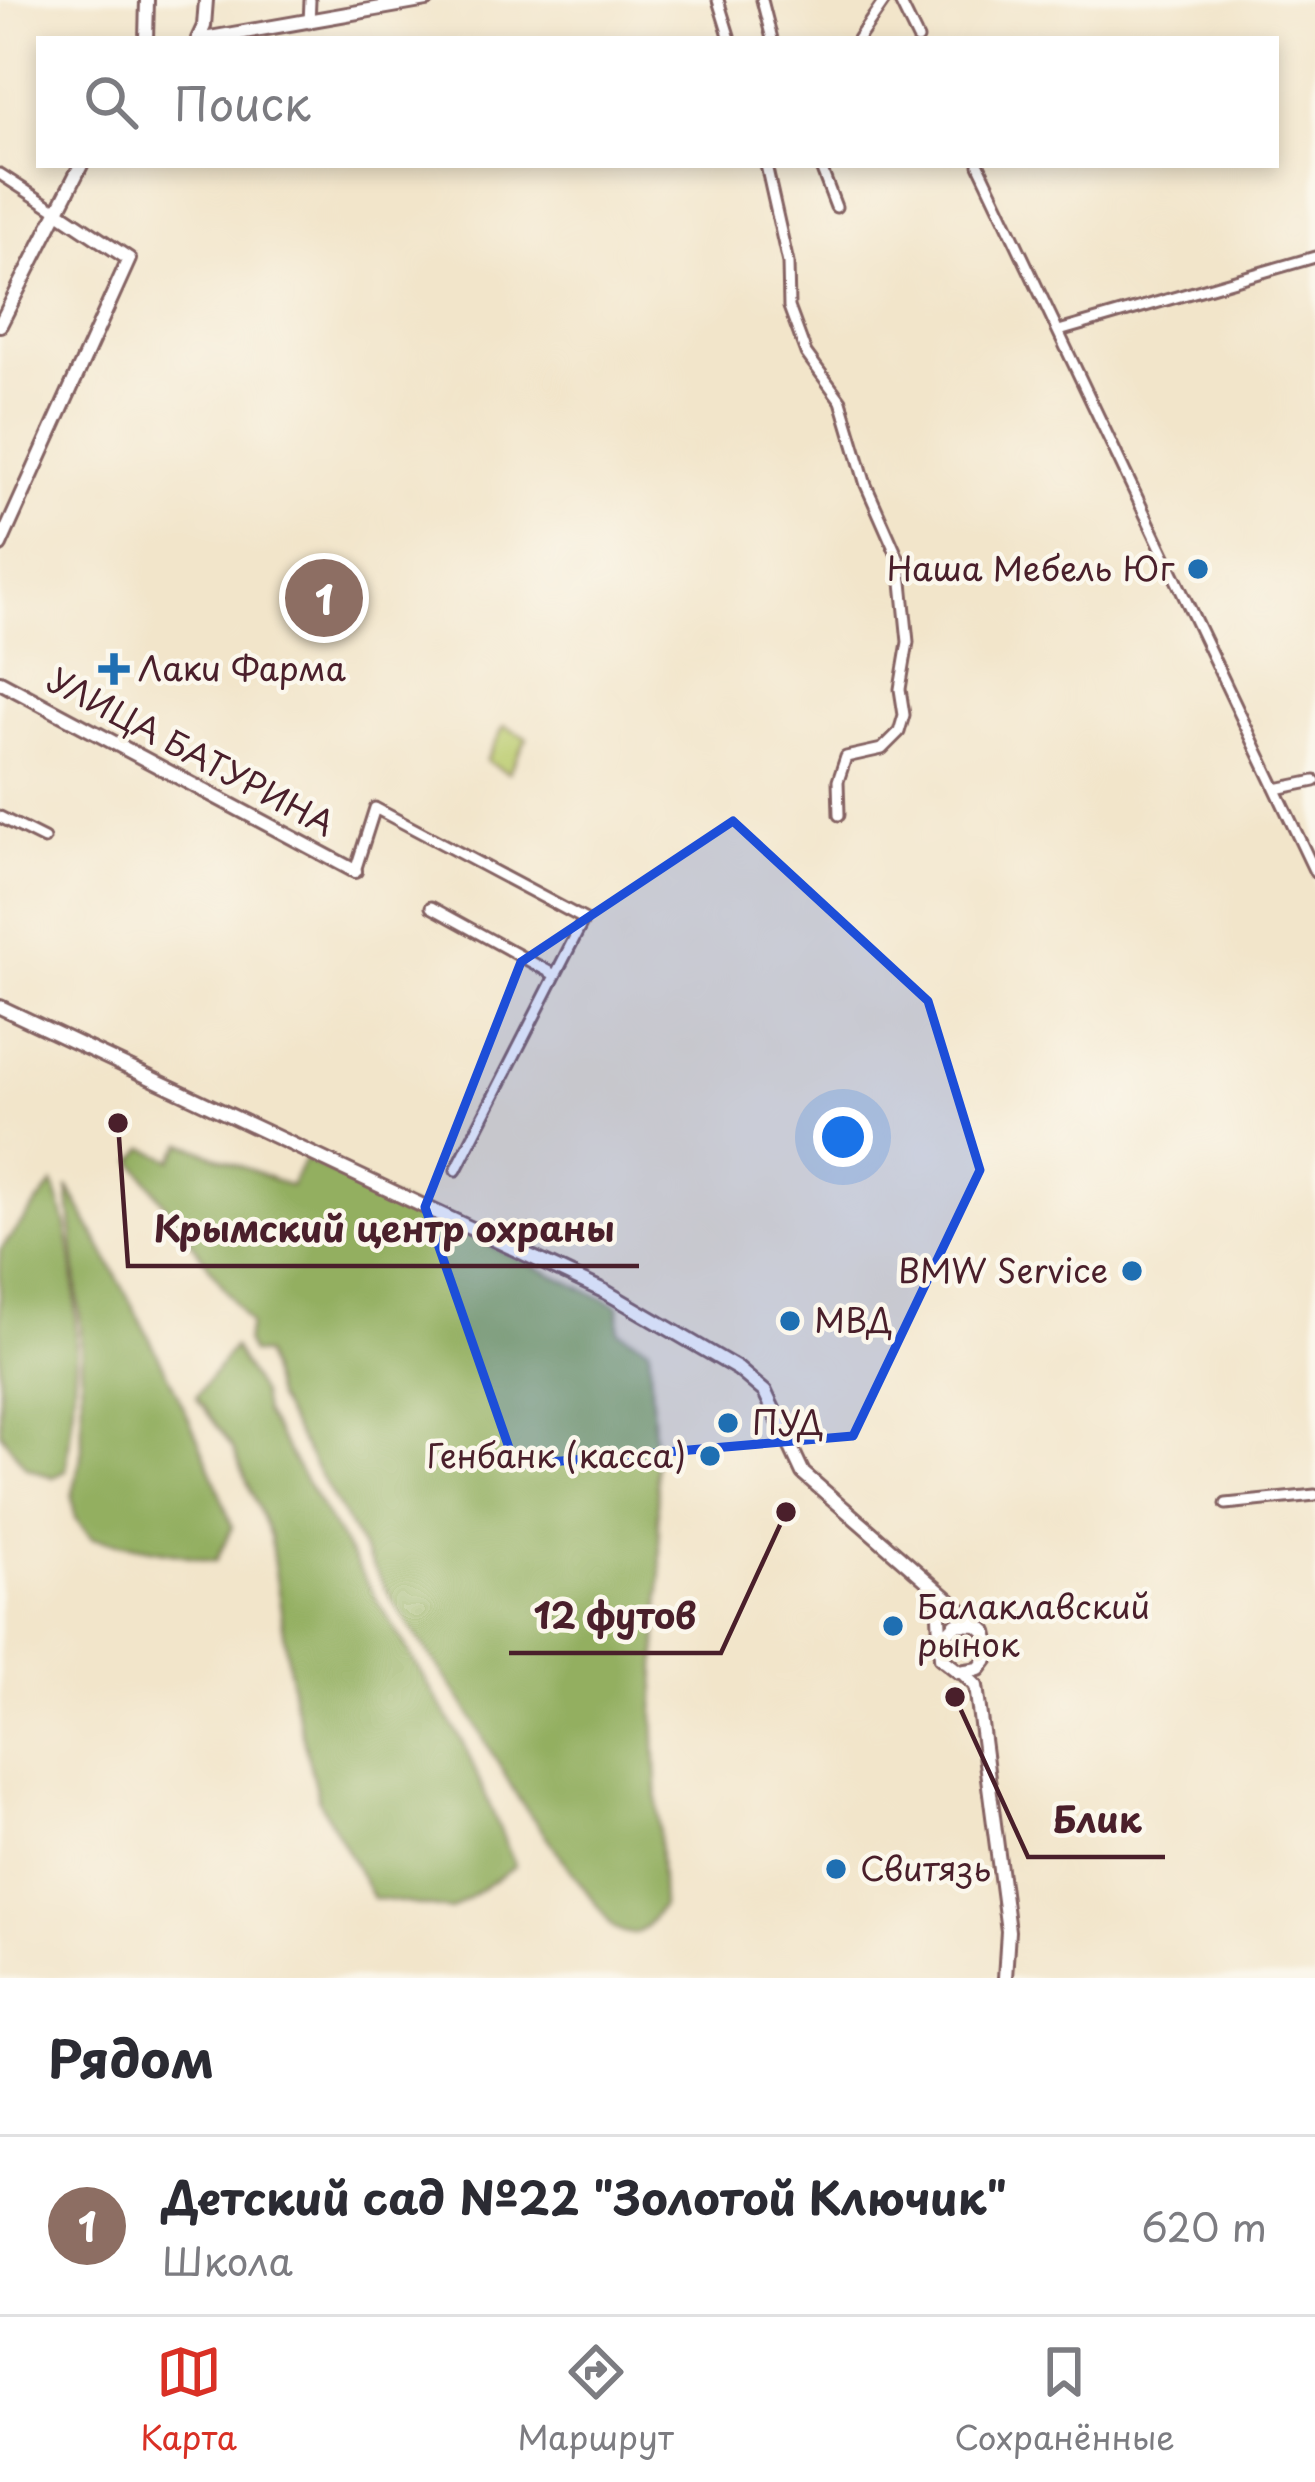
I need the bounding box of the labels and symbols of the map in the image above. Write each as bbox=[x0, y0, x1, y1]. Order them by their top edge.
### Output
place label: Наша Мебель Юг bbox=[887, 542, 1175, 592]
pin: 1 bbox=[285, 553, 363, 643]
marker: Наша Мебель Юг bbox=[1185, 556, 1211, 582]
place label: Лаки Фарма bbox=[138, 642, 347, 692]
street label: УЛИЦА БАТУРИНА bbox=[40, 653, 344, 847]
marker: Лаки Фарма bbox=[101, 656, 127, 682]
your location bbox=[813, 1107, 873, 1167]
callout: Крымский центр охраны bbox=[128, 1194, 639, 1266]
text: Крымский центр охраны bbox=[153, 1200, 615, 1254]
place label: BMW Service bbox=[898, 1244, 1108, 1294]
marker: BMW Service bbox=[1119, 1258, 1145, 1284]
place label: МВД bbox=[814, 1294, 892, 1344]
marker: МВД bbox=[777, 1308, 803, 1334]
place label: ПУД bbox=[752, 1396, 824, 1446]
marker: ПУД bbox=[715, 1410, 741, 1436]
place label: Генбанк (касса) bbox=[426, 1429, 686, 1479]
marker: Генбанк (касса) bbox=[697, 1443, 723, 1469]
place label: Балаклавский рынок bbox=[917, 1580, 1150, 1668]
callout: 12 футов bbox=[509, 1581, 721, 1653]
text: 12 футов bbox=[534, 1587, 696, 1641]
marker: Балаклавский рынок bbox=[880, 1613, 906, 1639]
callout: Блик bbox=[1028, 1785, 1165, 1857]
text: Блик bbox=[1052, 1791, 1143, 1845]
place label: Свитязь bbox=[860, 1842, 991, 1892]
marker: Свитязь bbox=[823, 1856, 849, 1882]

